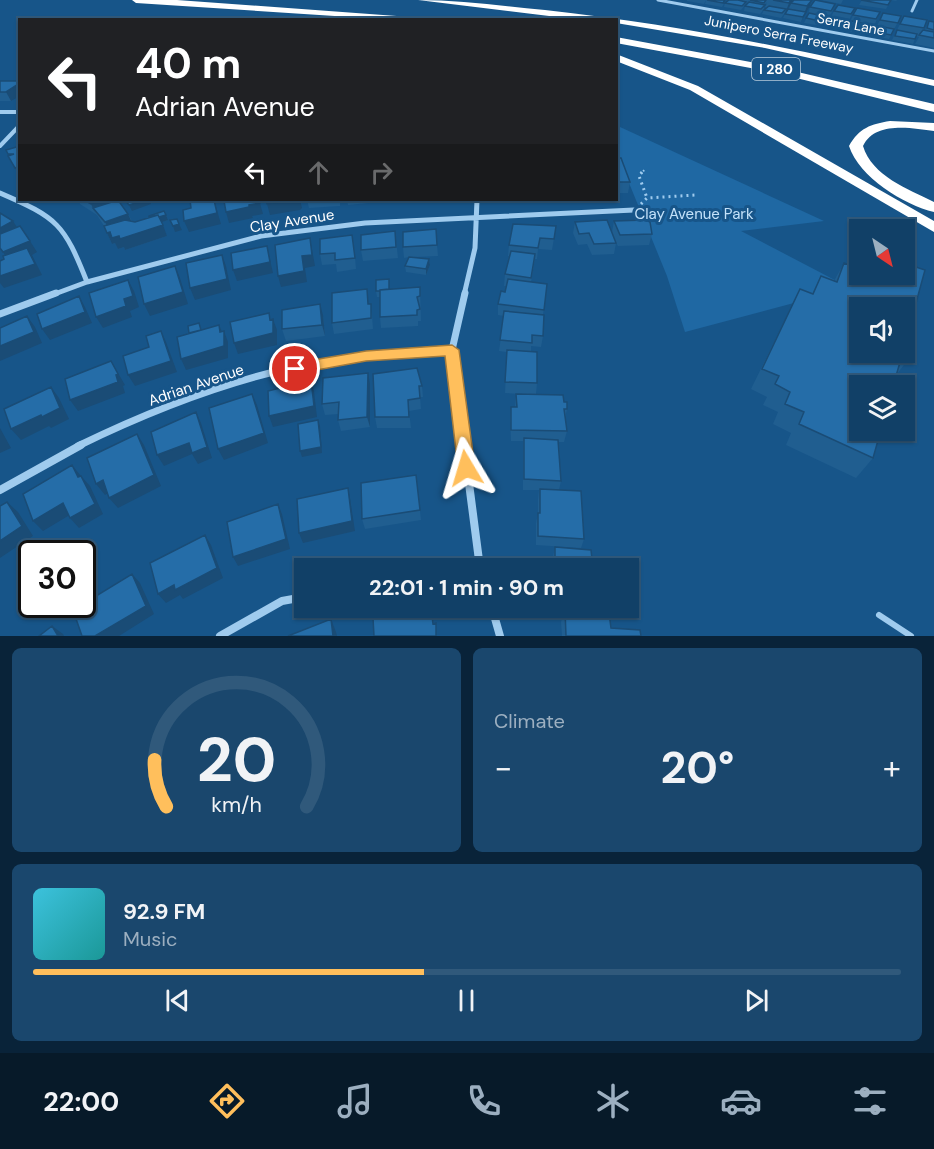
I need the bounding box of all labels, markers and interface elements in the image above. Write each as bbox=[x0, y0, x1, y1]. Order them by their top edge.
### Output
street label: Serra Lane bbox=[816, 9, 887, 39]
street label: Junipero Serra Freeway bbox=[703, 11, 855, 57]
text: 40 m bbox=[135, 36, 241, 91]
icon: left bbox=[36, 42, 114, 120]
road number: I 280 bbox=[752, 58, 800, 80]
text: Adrian Avenue bbox=[135, 89, 315, 124]
icon: left bbox=[239, 156, 272, 189]
icon: ahead bbox=[302, 156, 335, 189]
icon: right bbox=[365, 156, 398, 189]
street label: Clay Avenue bbox=[248, 204, 336, 238]
park label: Clay Avenue Park bbox=[635, 204, 754, 224]
north arrow bbox=[849, 219, 915, 285]
map controls bbox=[849, 219, 915, 441]
button: sound bbox=[849, 297, 915, 363]
pin bbox=[269, 343, 320, 394]
icon: arrive bbox=[278, 352, 311, 385]
street label: Adrian Avenue bbox=[146, 359, 246, 411]
button: layers bbox=[849, 375, 915, 441]
position arrow bbox=[434, 436, 498, 500]
speed limit sign: 30 bbox=[18, 540, 96, 618]
text: 22:01 · 1 min · 90 m bbox=[369, 573, 564, 602]
text: Climate bbox=[494, 708, 565, 734]
text: 20 bbox=[197, 719, 276, 800]
text: 20° bbox=[661, 738, 734, 797]
text: − bbox=[494, 746, 512, 789]
text: + bbox=[883, 746, 901, 789]
text: km/h bbox=[211, 791, 262, 819]
text: 92.9 FM bbox=[123, 897, 205, 926]
text: Music bbox=[123, 926, 178, 952]
icon: previous bbox=[161, 984, 194, 1017]
icon: pause bbox=[450, 984, 483, 1017]
icon: next bbox=[740, 984, 773, 1017]
icon: directions bbox=[206, 1080, 248, 1122]
icon: music bbox=[334, 1080, 376, 1122]
icon: phone bbox=[463, 1080, 505, 1122]
icon: climate bbox=[592, 1080, 634, 1122]
icon: car bbox=[720, 1080, 762, 1122]
icon: filters bbox=[849, 1080, 891, 1122]
text: 22:00 bbox=[43, 1084, 119, 1119]

